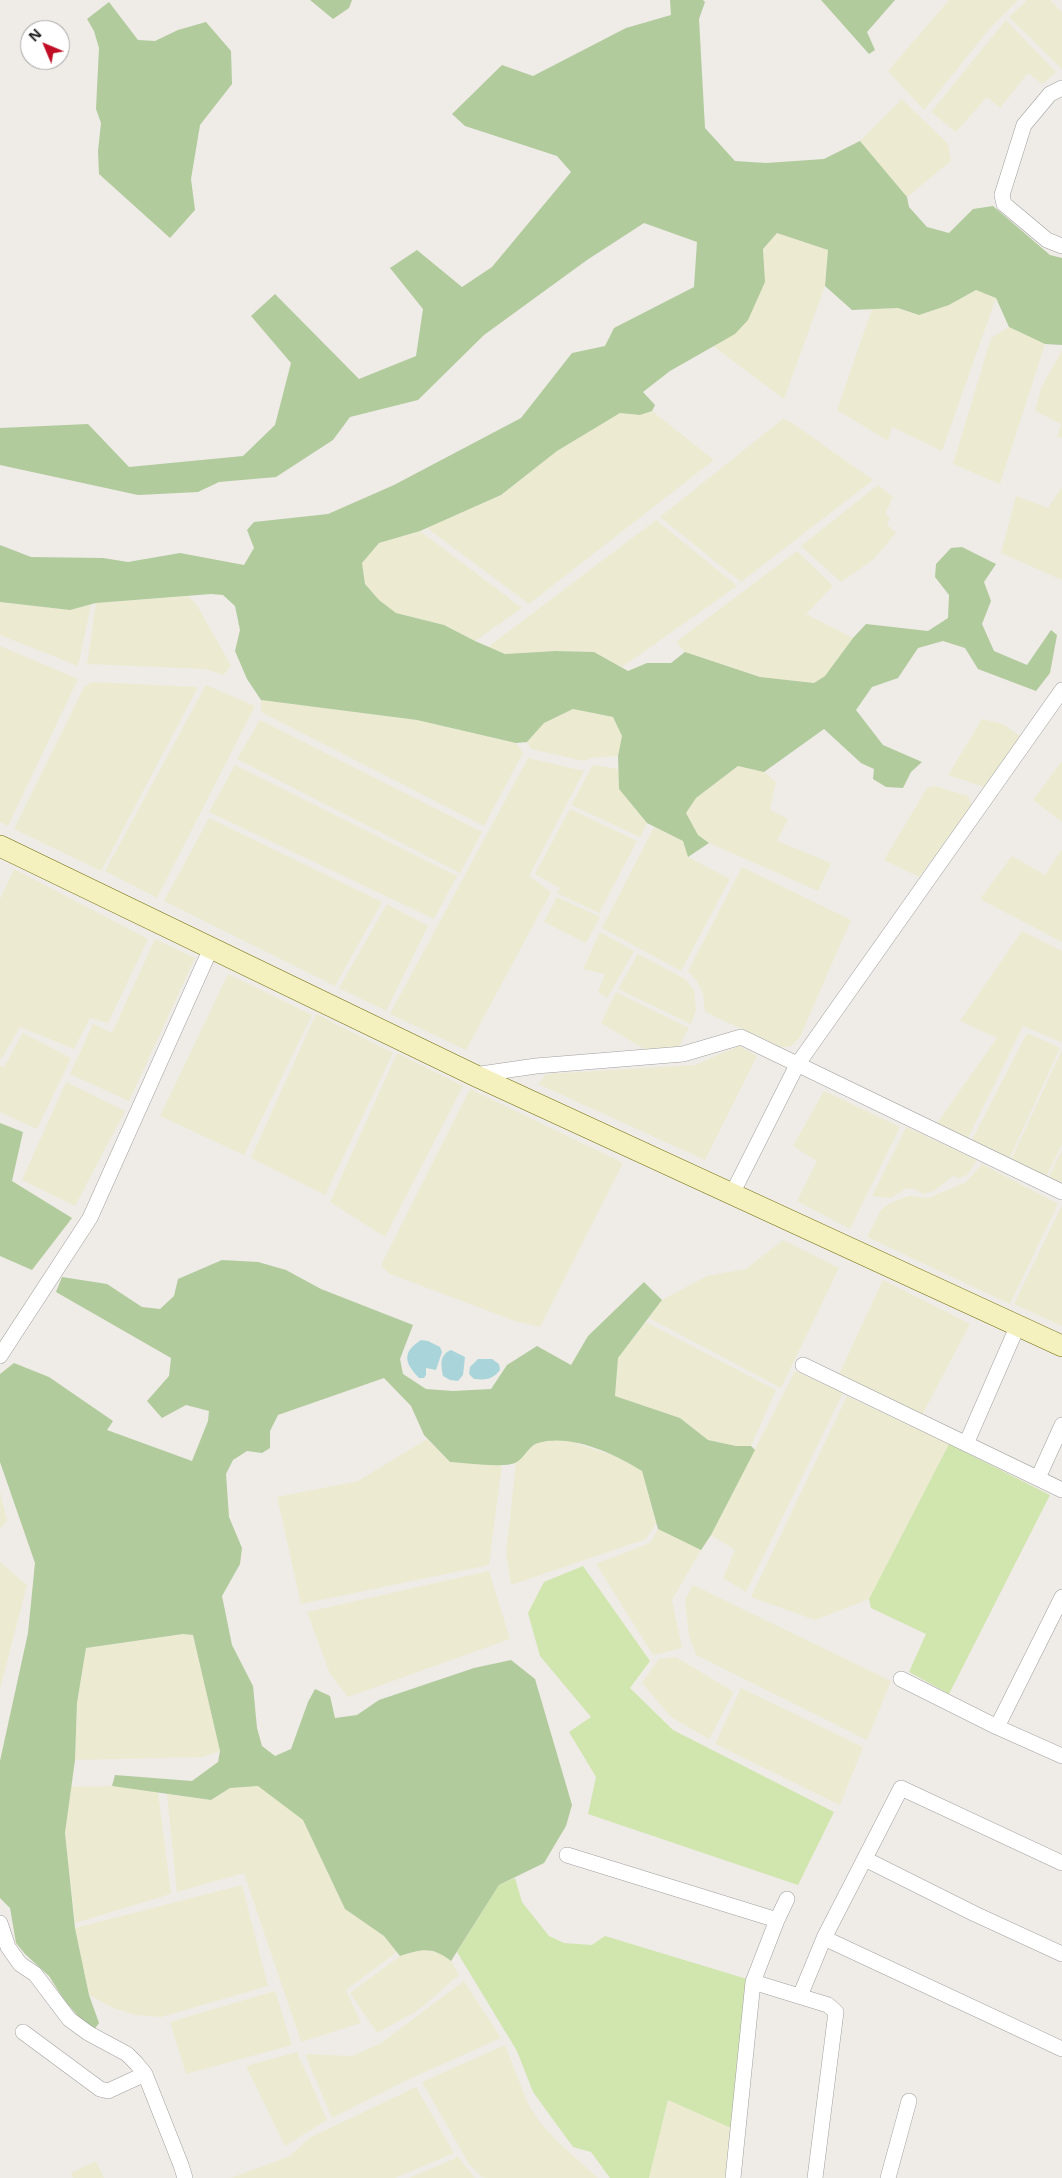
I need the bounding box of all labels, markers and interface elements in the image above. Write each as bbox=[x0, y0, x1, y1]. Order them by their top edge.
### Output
north arrow bbox=[20, 20, 70, 70]
text: N bbox=[24, 24, 45, 45]

